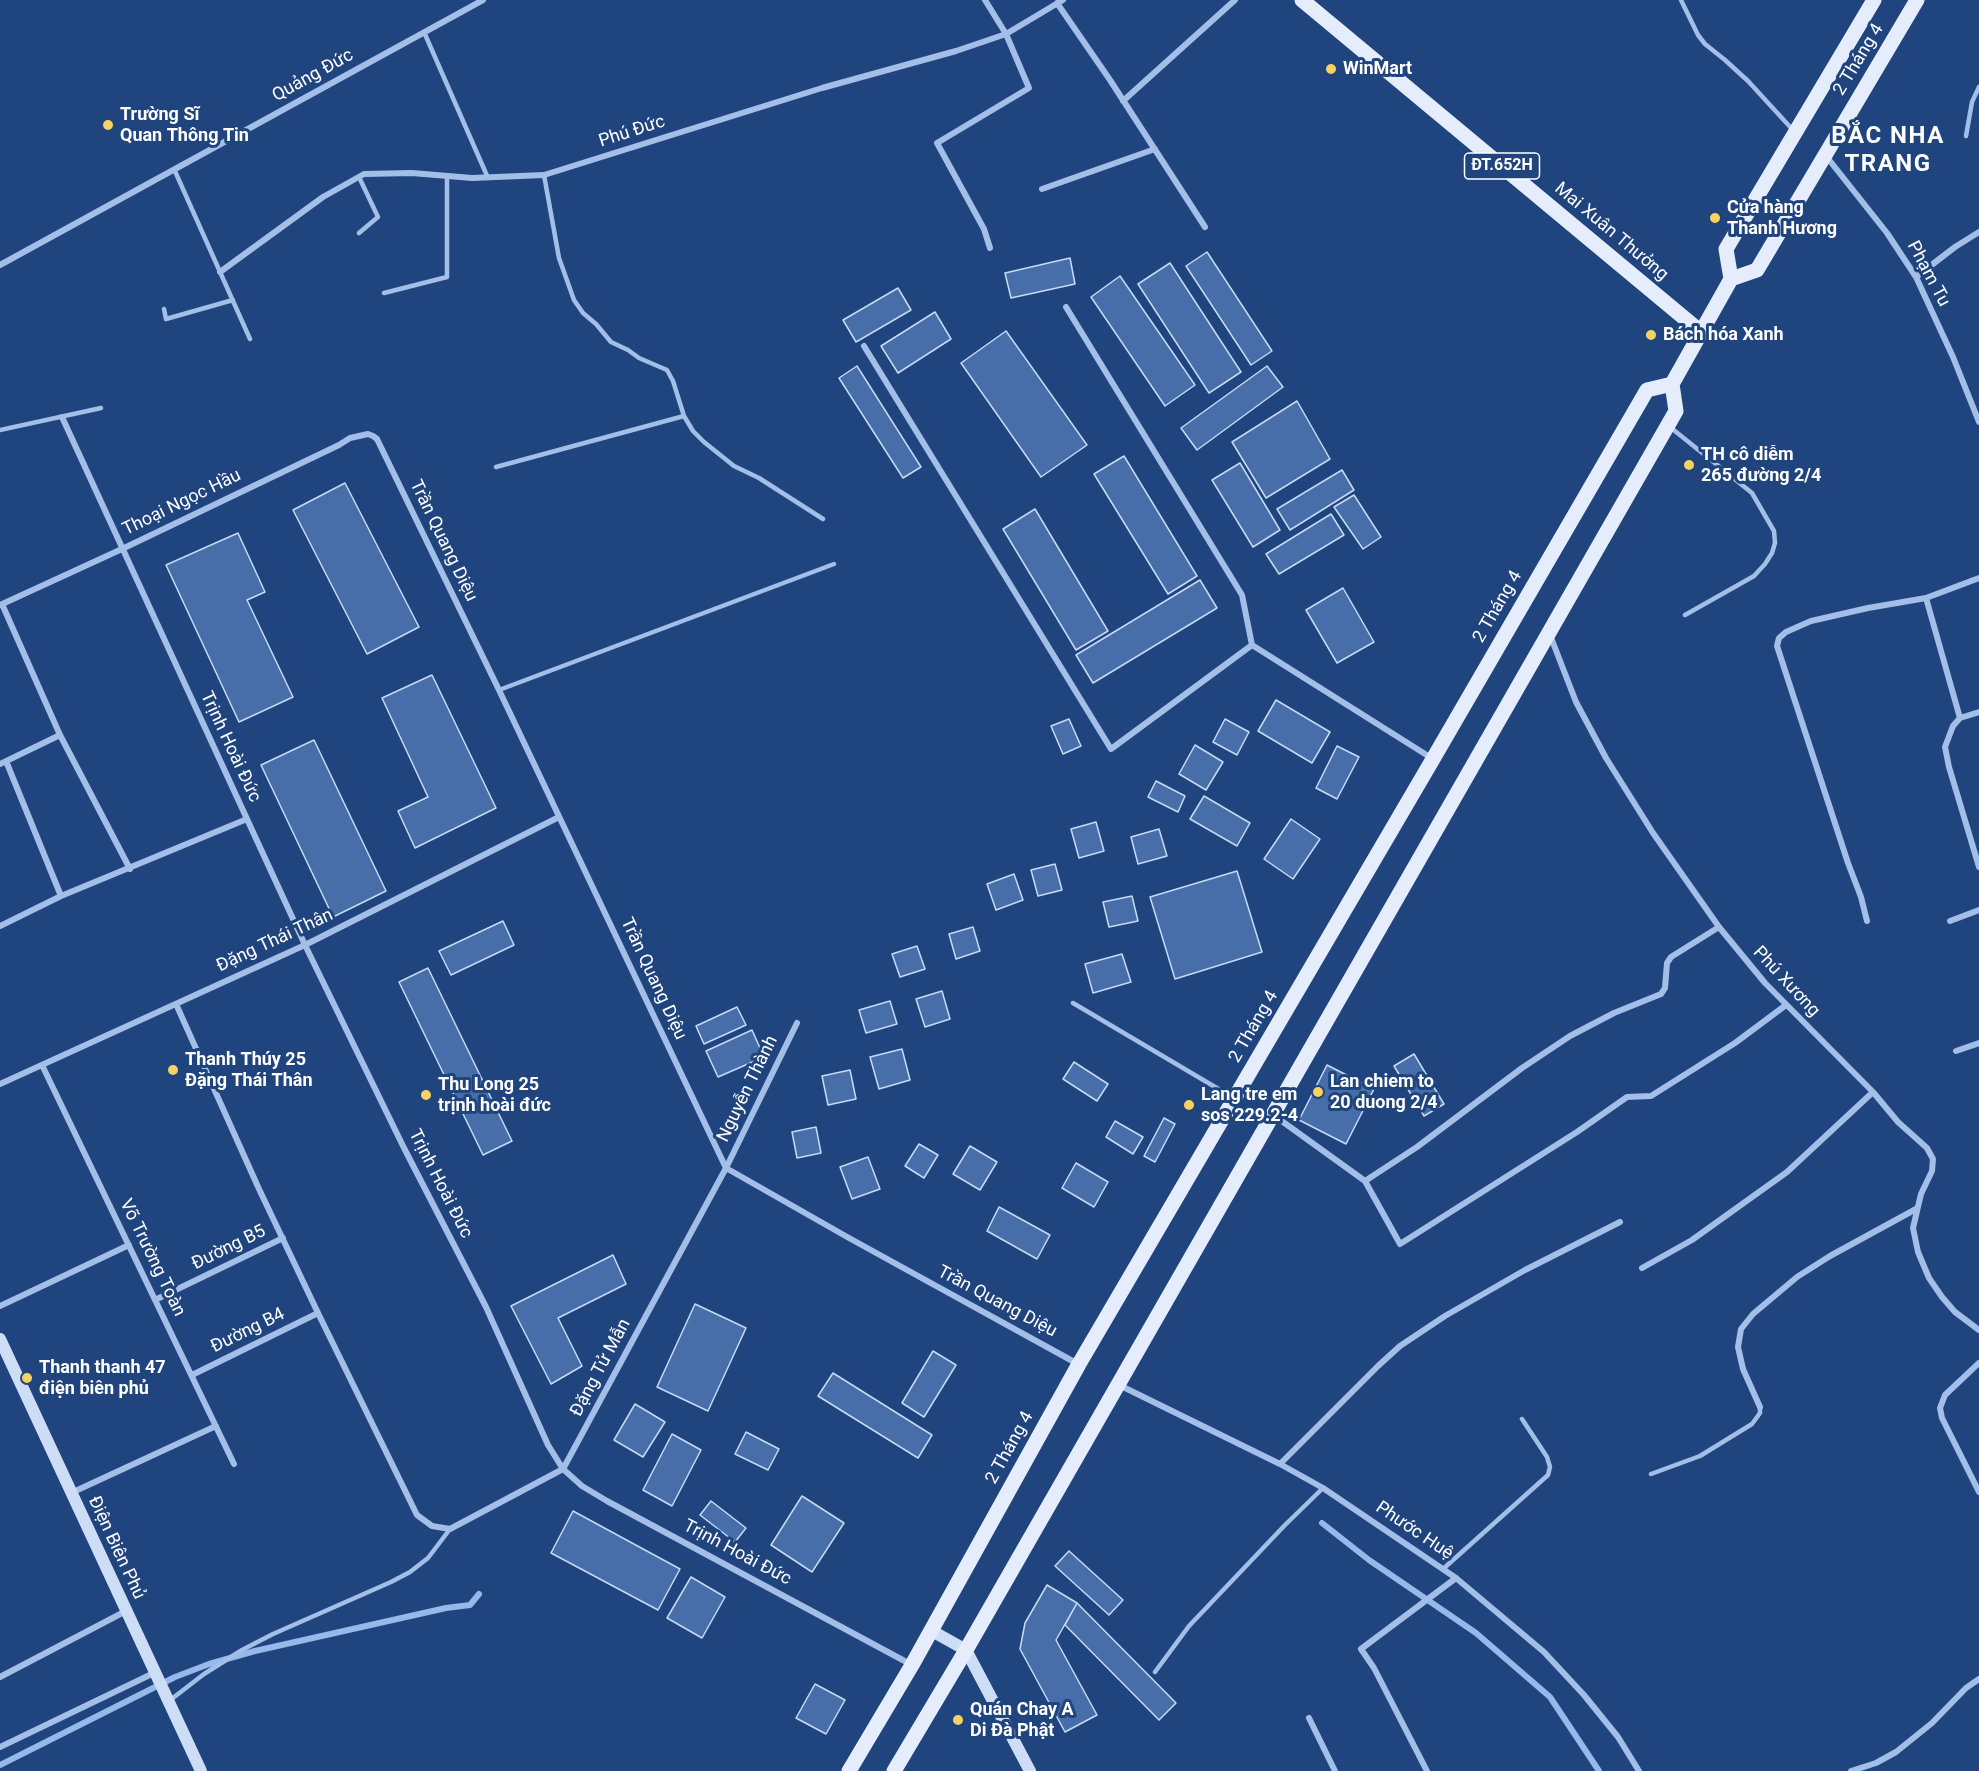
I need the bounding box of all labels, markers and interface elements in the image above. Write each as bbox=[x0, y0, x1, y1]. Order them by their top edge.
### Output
street label: 2 Tháng 4 bbox=[1829, 20, 1889, 100]
street label: Quảng Đức bbox=[269, 45, 357, 107]
place label: WinMart bbox=[1343, 58, 1412, 80]
marker: WinMart bbox=[1324, 62, 1338, 76]
place label: Trường Sĩ Quan Thông Tin bbox=[120, 104, 249, 146]
street label: Phú Đức bbox=[596, 111, 668, 153]
marker: Trường Sĩ Quan Thông Tin bbox=[101, 118, 115, 132]
district label: BẮC NHA TRANG bbox=[1831, 123, 1945, 179]
road number: ĐT.652H bbox=[1464, 153, 1540, 179]
street label: Mai Xuân Thưởng bbox=[1550, 178, 1672, 286]
place label: Cửa hàng Thanh Hương bbox=[1727, 197, 1837, 240]
marker: Cửa hàng Thanh Hương bbox=[1708, 211, 1722, 225]
street label: Phạm Tu bbox=[1902, 238, 1954, 310]
place label: Bách hóa Xanh bbox=[1663, 324, 1784, 346]
marker: Bách hóa Xanh bbox=[1644, 328, 1658, 342]
place label: TH cô diễm 265 đường 2/4 bbox=[1701, 444, 1821, 486]
marker: TH cô diễm 265 đường 2/4 bbox=[1682, 458, 1696, 472]
street label: Thoại Ngọc Hầu bbox=[119, 465, 245, 541]
street label: Trần Quang Diệu bbox=[404, 477, 482, 605]
street label: 2 Tháng 4 bbox=[1469, 567, 1527, 647]
street label: Trịnh Hoài Đức bbox=[195, 688, 265, 806]
street label: Đặng Thái Thân bbox=[213, 905, 337, 977]
street label: Trần Quang Diệu bbox=[615, 914, 691, 1044]
street label: Phú Xương bbox=[1748, 942, 1824, 1022]
street label: 2 Tháng 4 bbox=[1225, 987, 1283, 1067]
street label: Nguyễn Thành bbox=[713, 1032, 783, 1146]
place label: Thanh Thúy 25 Đặng Thái Thân bbox=[185, 1049, 313, 1092]
marker: Thanh Thúy 25 Đặng Thái Thân bbox=[166, 1063, 180, 1077]
place label: Lan chiem to 20 duong 2/4 bbox=[1330, 1071, 1438, 1114]
place label: Thu Long 25 trịnh hoài đức bbox=[438, 1074, 551, 1116]
place label: Lang tre em sos 229.2-4 bbox=[1201, 1084, 1298, 1126]
marker: Lan chiem to 20 duong 2/4 bbox=[1311, 1085, 1325, 1099]
marker: Thu Long 25 trịnh hoài đức bbox=[419, 1088, 433, 1102]
marker: Lang tre em sos 229.2-4 bbox=[1182, 1098, 1196, 1112]
street label: Trịnh Hoài Đức bbox=[403, 1126, 477, 1242]
street label: Võ Trường Toàn bbox=[114, 1196, 190, 1320]
street label: Đường B5 bbox=[189, 1221, 269, 1275]
street label: Trần Quang Diệu bbox=[934, 1261, 1060, 1343]
street label: Đường B4 bbox=[208, 1304, 288, 1358]
street label: Đặng Tử Mẫn bbox=[566, 1316, 636, 1420]
place label: Thanh thanh 47 điện biên phủ bbox=[39, 1357, 166, 1400]
marker: Thanh thanh 47 điện biên phủ bbox=[20, 1371, 34, 1385]
street label: 2 Tháng 4 bbox=[981, 1408, 1039, 1488]
street label: Điện Biên Phủ bbox=[83, 1493, 149, 1603]
street label: Phước Huệ bbox=[1371, 1497, 1457, 1565]
street label: Trịnh Hoài Đức bbox=[679, 1515, 795, 1591]
place label: Quán Chay A Di Đà Phật bbox=[970, 1699, 1074, 1742]
marker: Quán Chay A Di Đà Phật bbox=[951, 1713, 965, 1727]

